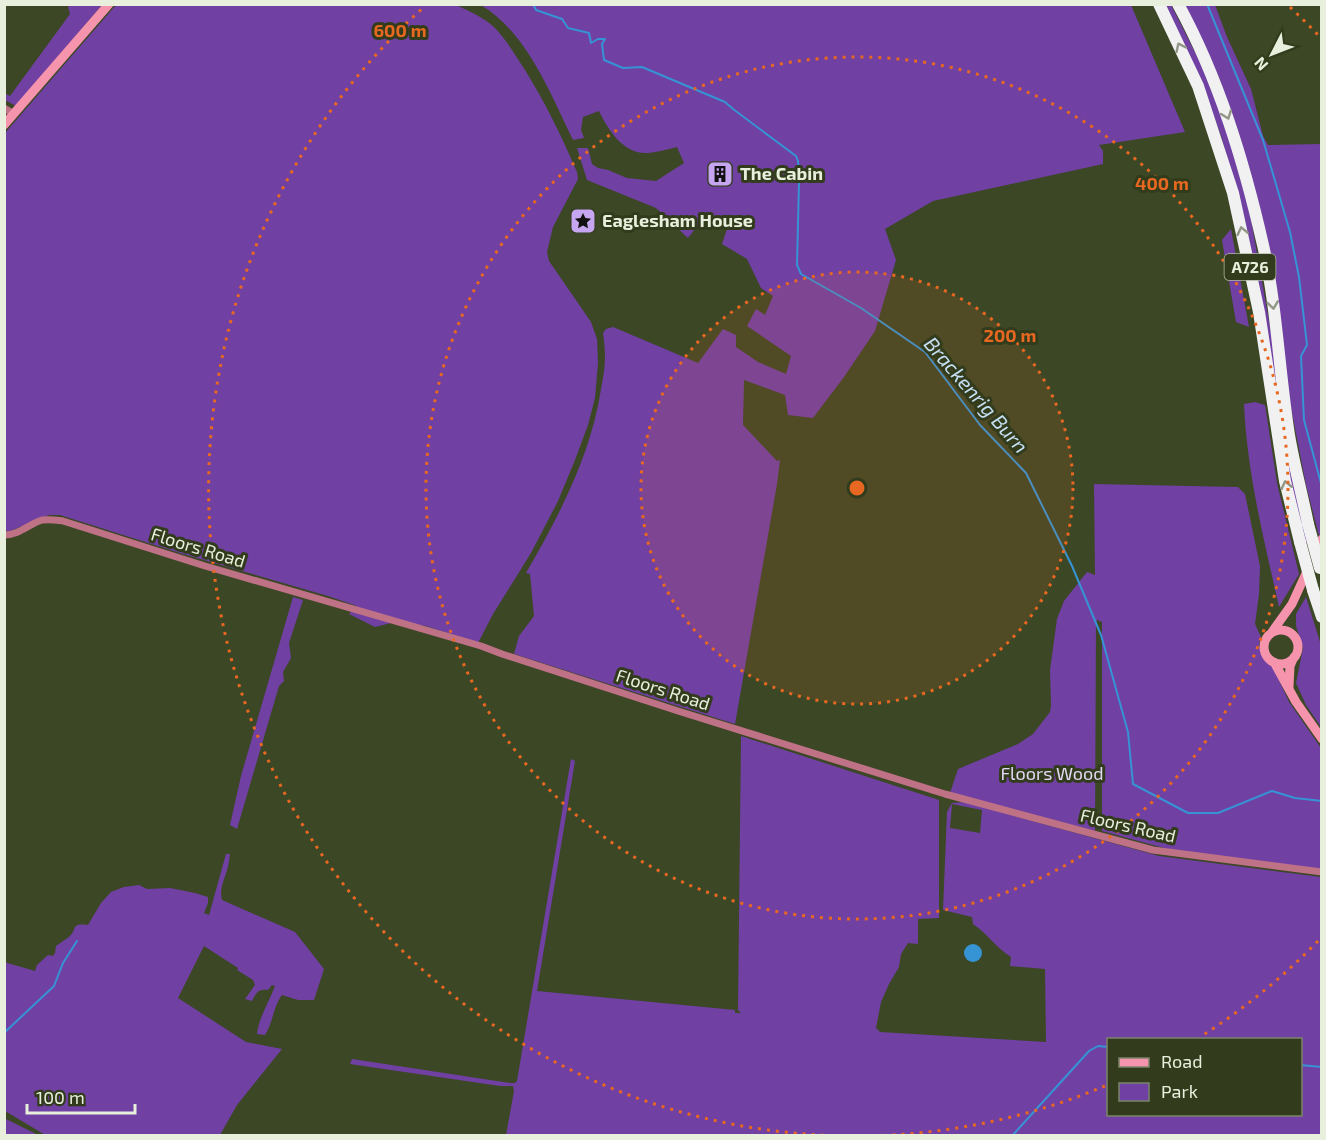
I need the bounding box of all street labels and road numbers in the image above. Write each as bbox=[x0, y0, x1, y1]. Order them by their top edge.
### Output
road number: A726 bbox=[1224, 254, 1276, 280]
street label: Floors Road bbox=[149, 522, 248, 572]
street label: Floors Road bbox=[614, 664, 713, 715]
street label: Floors Road bbox=[1078, 803, 1178, 847]

